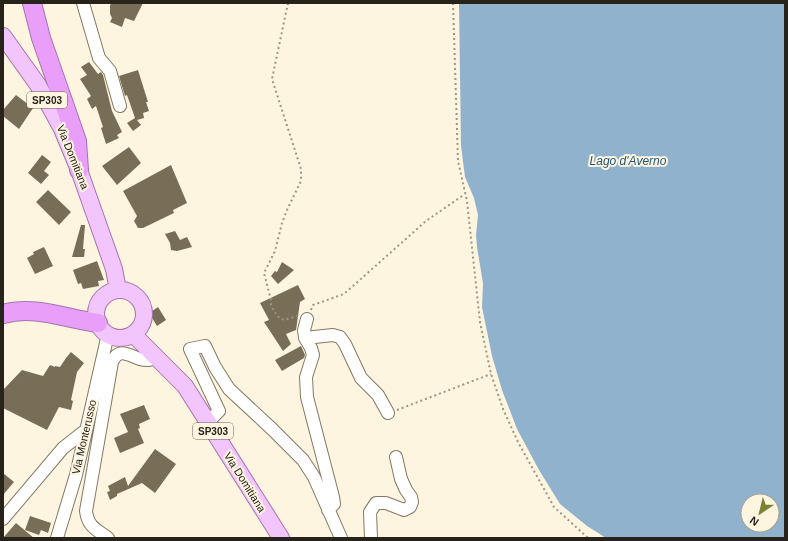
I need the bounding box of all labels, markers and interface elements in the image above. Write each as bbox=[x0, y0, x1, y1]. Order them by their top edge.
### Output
road number: SP303 bbox=[27, 92, 67, 108]
street label: Via Domitiana bbox=[55, 123, 92, 192]
water label: Lago d'Averno bbox=[590, 154, 667, 168]
street label: Via Monterusso bbox=[70, 399, 98, 475]
road number: SP303 bbox=[193, 423, 233, 439]
street label: Via Domitiana bbox=[222, 450, 269, 515]
north arrow bbox=[740, 493, 780, 533]
text: N bbox=[748, 514, 761, 528]

